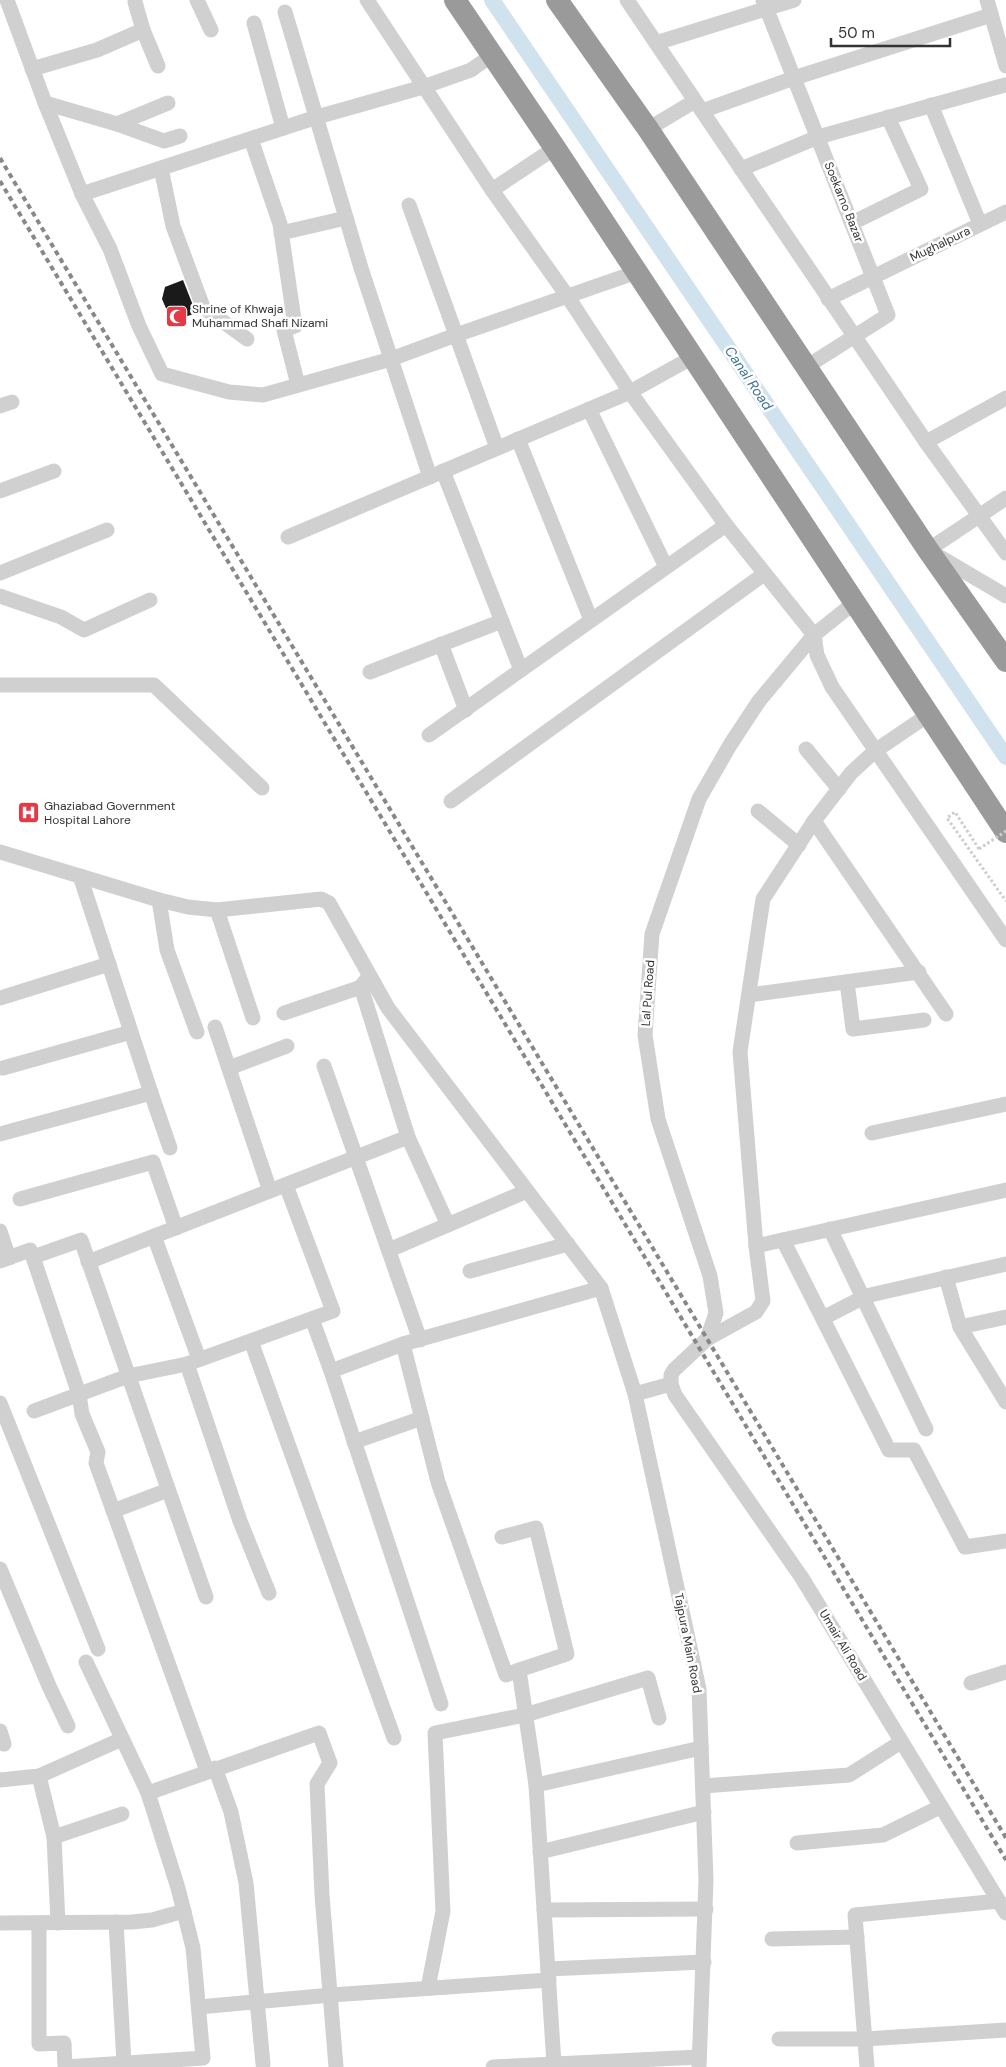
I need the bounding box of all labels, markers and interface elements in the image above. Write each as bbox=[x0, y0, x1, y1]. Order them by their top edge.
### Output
scale bar bbox=[831, 15, 950, 47]
text: 50 m bbox=[838, 23, 875, 43]
street label: Soekarno Bazar bbox=[821, 159, 868, 245]
street label: Mughalpura bbox=[907, 223, 973, 265]
place label: Shrine of Khwaja Muhammad Shafi Nizami bbox=[192, 301, 328, 331]
mosque icon: Shrine of Khwaja Muhammad Shafi Nizami bbox=[164, 304, 188, 328]
water label: Canal Road bbox=[721, 342, 777, 414]
place label: Ghaziabad Government Hospital Lahore bbox=[44, 798, 176, 828]
hospital icon: Ghaziabad Government Hospital Lahore bbox=[16, 801, 40, 825]
street label: Lal Pul Road bbox=[638, 959, 658, 1027]
street label: Tajpura Main Road bbox=[670, 1592, 706, 1694]
street label: Umair Ali Road bbox=[815, 1606, 871, 1684]

